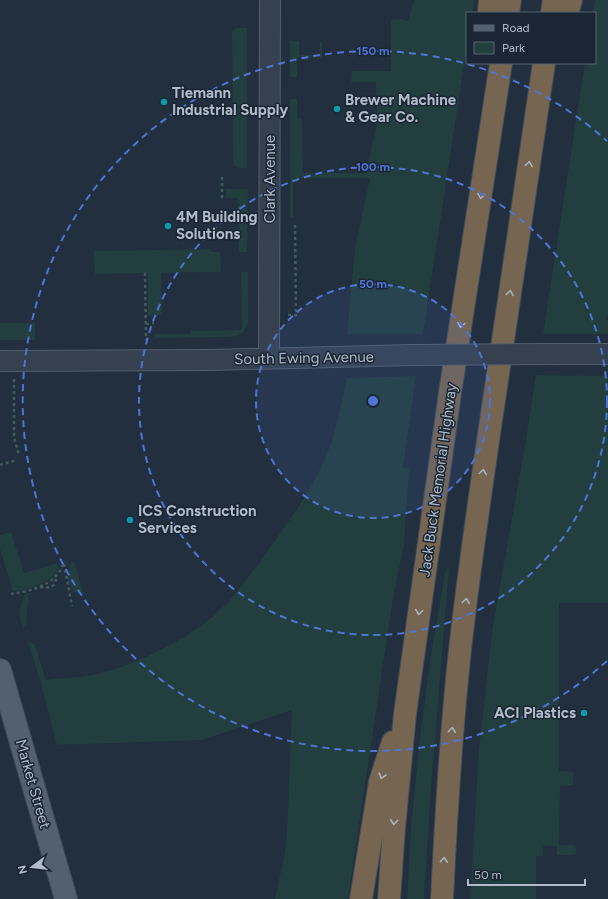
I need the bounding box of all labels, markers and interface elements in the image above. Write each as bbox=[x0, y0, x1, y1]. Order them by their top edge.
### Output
legend bbox=[466, 12, 596, 64]
text: Road bbox=[502, 21, 530, 35]
text: Park bbox=[502, 41, 525, 55]
text: 150 m bbox=[356, 44, 390, 58]
place label: Tiemann Industrial Supply bbox=[172, 84, 289, 119]
place label: Brewer Machine & Gear Co. bbox=[345, 91, 457, 126]
marker: Tiemann Industrial Supply bbox=[159, 97, 169, 107]
marker: Brewer Machine & Gear Co. bbox=[332, 104, 342, 114]
street label: Clark Avenue bbox=[261, 135, 279, 223]
text: 100 m bbox=[356, 160, 390, 174]
one-way arrow bbox=[524, 161, 533, 167]
one-way arrow bbox=[477, 193, 486, 199]
place label: 4M Building Solutions bbox=[176, 208, 258, 243]
marker: 4M Building Solutions bbox=[163, 221, 173, 231]
text: 50 m bbox=[359, 277, 387, 291]
one-way arrow bbox=[505, 290, 514, 296]
one-way arrow bbox=[457, 321, 466, 328]
street label: South Ewing Avenue bbox=[234, 348, 374, 368]
street label: Jack Buck Memorial Highway bbox=[415, 382, 461, 578]
centre of rings bbox=[366, 394, 380, 408]
one-way arrow bbox=[478, 469, 487, 475]
place label: ICS Construction Services bbox=[138, 502, 257, 537]
marker: ICS Construction Services bbox=[125, 515, 135, 525]
one-way arrow bbox=[461, 598, 470, 604]
one-way arrow bbox=[415, 609, 424, 615]
place label: ACI Plastics bbox=[494, 704, 576, 722]
marker: ACI Plastics bbox=[579, 708, 589, 718]
one-way arrow bbox=[448, 727, 457, 733]
street label: Market Street bbox=[12, 737, 54, 831]
one-way arrow bbox=[378, 773, 387, 780]
one-way arrow bbox=[390, 819, 399, 825]
north arrow bbox=[12, 847, 52, 887]
one-way arrow bbox=[439, 857, 448, 863]
scale bar bbox=[468, 861, 585, 887]
text: N bbox=[15, 864, 30, 875]
text: 50 m bbox=[474, 868, 502, 882]

